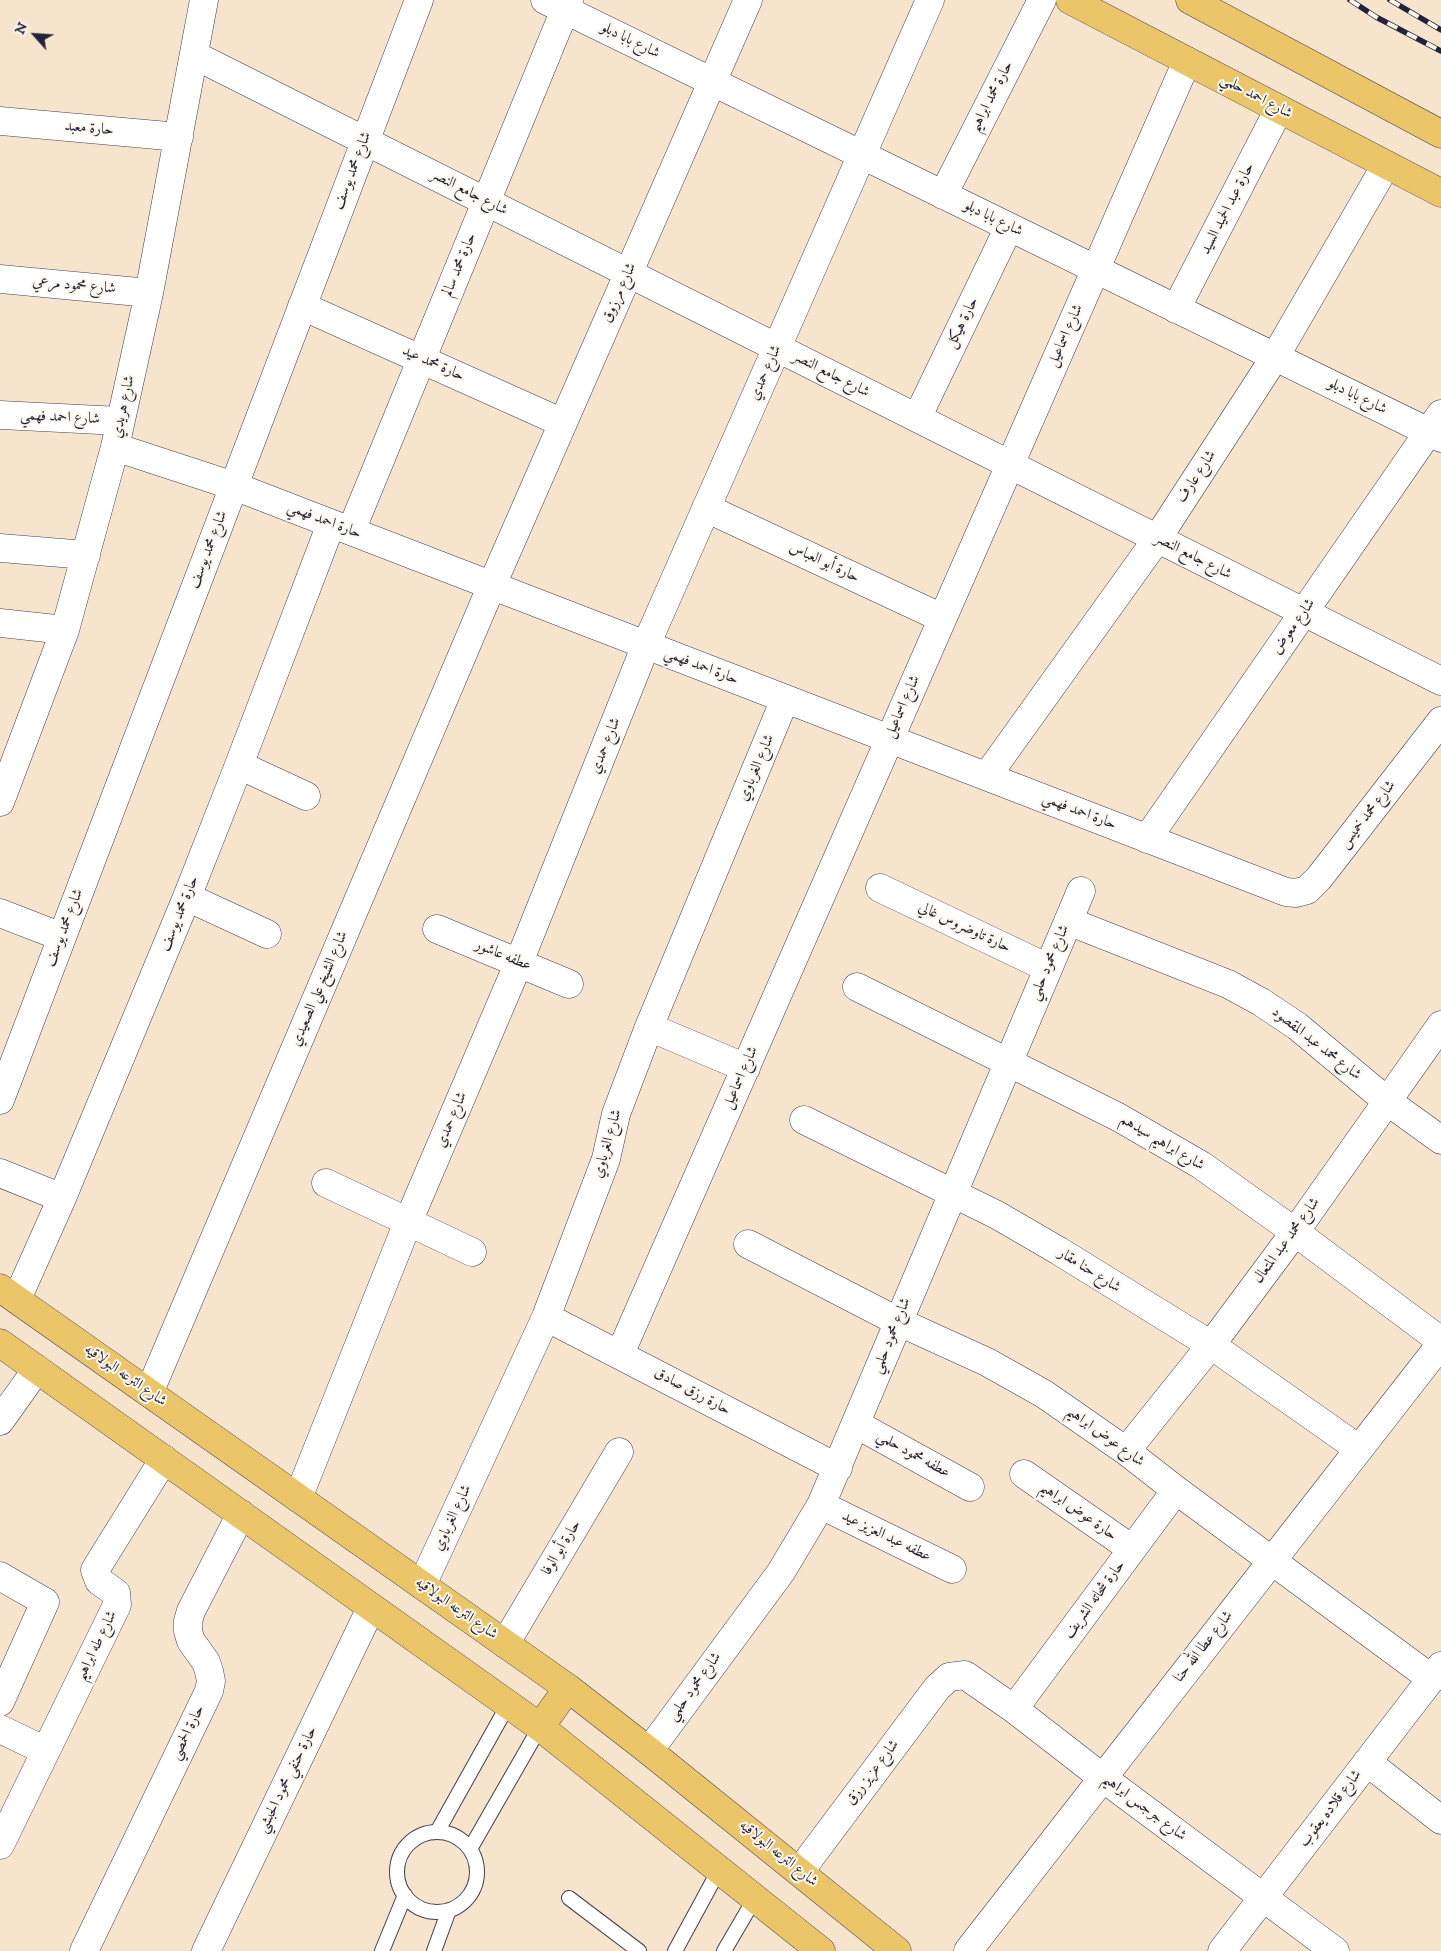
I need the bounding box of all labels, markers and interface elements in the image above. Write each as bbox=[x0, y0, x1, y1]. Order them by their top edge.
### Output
north arrow bbox=[10, 10, 60, 60]
text: N bbox=[11, 19, 32, 38]
street label: شارع بابا دبلو bbox=[598, 19, 662, 63]
street label: حارة محمد ابراهيم bbox=[966, 58, 1018, 136]
street label: شارع احمد حلمي bbox=[1217, 71, 1295, 123]
street label: حارة معبد bbox=[64, 118, 114, 140]
street label: شارع محمد يوسف bbox=[330, 129, 376, 213]
street label: حارة عبد الحميد السيد bbox=[1197, 160, 1259, 258]
street label: شارع جامع النصر bbox=[428, 166, 510, 220]
street label: شارع بابا دبلو bbox=[961, 197, 1025, 241]
street label: حارة محمد سالم bbox=[439, 231, 481, 299]
street label: شارع مرزوق bbox=[599, 260, 641, 326]
street label: شارع محمود مرعي bbox=[32, 273, 116, 299]
street label: حارة هيكل bbox=[943, 294, 983, 352]
street label: شارع اسماعيل bbox=[1044, 302, 1088, 370]
street label: حارة محمد عيد bbox=[399, 342, 467, 386]
street label: شارع حمدي bbox=[746, 343, 786, 403]
street label: شارع جامع النصر bbox=[790, 348, 872, 402]
street label: شارع هريدي bbox=[109, 374, 139, 440]
street label: شارع بابا دبلو bbox=[1325, 375, 1389, 419]
street label: شارع احمد فهمي bbox=[20, 407, 100, 429]
street label: شارع عارف bbox=[1173, 447, 1221, 507]
street label: حارة احمد فهمي bbox=[284, 499, 364, 543]
street label: شارع محمد يوسف bbox=[186, 508, 232, 592]
street label: شارع جامع النصر bbox=[1152, 530, 1234, 584]
street label: حارة أبو العباس bbox=[786, 539, 862, 587]
street label: شارع معوض bbox=[1268, 596, 1320, 658]
street label: حارة احمد فهمي bbox=[661, 645, 741, 689]
street label: شارع اسماعيل bbox=[881, 673, 925, 741]
street label: شارع حمدي bbox=[587, 715, 625, 777]
street label: شارع الغرباوي bbox=[735, 732, 779, 804]
street label: شارع محمد خميس bbox=[1336, 777, 1400, 853]
street label: حارة احمد فهمي bbox=[1039, 790, 1119, 834]
street label: حارة محمد يوسف bbox=[157, 873, 203, 955]
street label: شارع محمد يوسف bbox=[42, 886, 88, 970]
street label: حارة تاوضروس غالي bbox=[915, 899, 1013, 957]
street label: شارع محمود حلمي bbox=[1026, 923, 1074, 1003]
street label: شارع الشيخ علي الصعيدي bbox=[288, 929, 352, 1049]
street label: عطفه عاشور bbox=[472, 937, 534, 975]
street label: شارع محمد عبد المقصود bbox=[1268, 1003, 1364, 1085]
street label: شارع اسماعيل bbox=[719, 1044, 763, 1112]
street label: شارع حمدي bbox=[432, 1089, 472, 1151]
street label: شارع الغرباوي bbox=[590, 1108, 626, 1180]
street label: شارع ابراهيم سيدهم bbox=[1117, 1111, 1207, 1175]
street label: شارع محمد عبد المتعال bbox=[1250, 1195, 1324, 1287]
street label: شارع حنا مقار bbox=[1054, 1245, 1124, 1297]
street label: شارع محمود حلمي bbox=[869, 1295, 915, 1377]
street label: شارع الترعه البولاقيه bbox=[80, 1341, 170, 1411]
street label: حارة رزق صادق bbox=[651, 1364, 733, 1420]
street label: شارع عوض ابراهيم bbox=[1063, 1403, 1147, 1471]
street label: عطفه محمود حلمي bbox=[873, 1427, 953, 1483]
street label: حارة عوض ابراهيم bbox=[1036, 1479, 1120, 1545]
street label: شارع الغرباوي bbox=[430, 1482, 476, 1554]
street label: عطفه عبد العزيز عيد bbox=[838, 1508, 934, 1566]
street label: حارة أبو الوفا bbox=[539, 1517, 585, 1579]
street label: حارة شحاته الشريف bbox=[1061, 1557, 1129, 1643]
street label: شارع الترعه البولاقيه bbox=[411, 1574, 501, 1644]
street label: شارع طه ابراهيم bbox=[72, 1608, 122, 1684]
street label: شارع عطا الله حنا bbox=[1171, 1608, 1237, 1686]
street label: شارع محمود حلمي bbox=[664, 1649, 726, 1725]
street label: حارة الحمصي bbox=[167, 1703, 209, 1763]
street label: حارة حنفي محمود الحبشي bbox=[254, 1724, 322, 1836]
street label: شارع عزيز رزق bbox=[843, 1737, 903, 1809]
street label: شارع قلاده يعقوب bbox=[1296, 1767, 1366, 1851]
street label: شارع جرجس ابراهيم bbox=[1098, 1771, 1190, 1845]
street label: شارع الترعه البولاقيه bbox=[735, 1817, 821, 1891]

